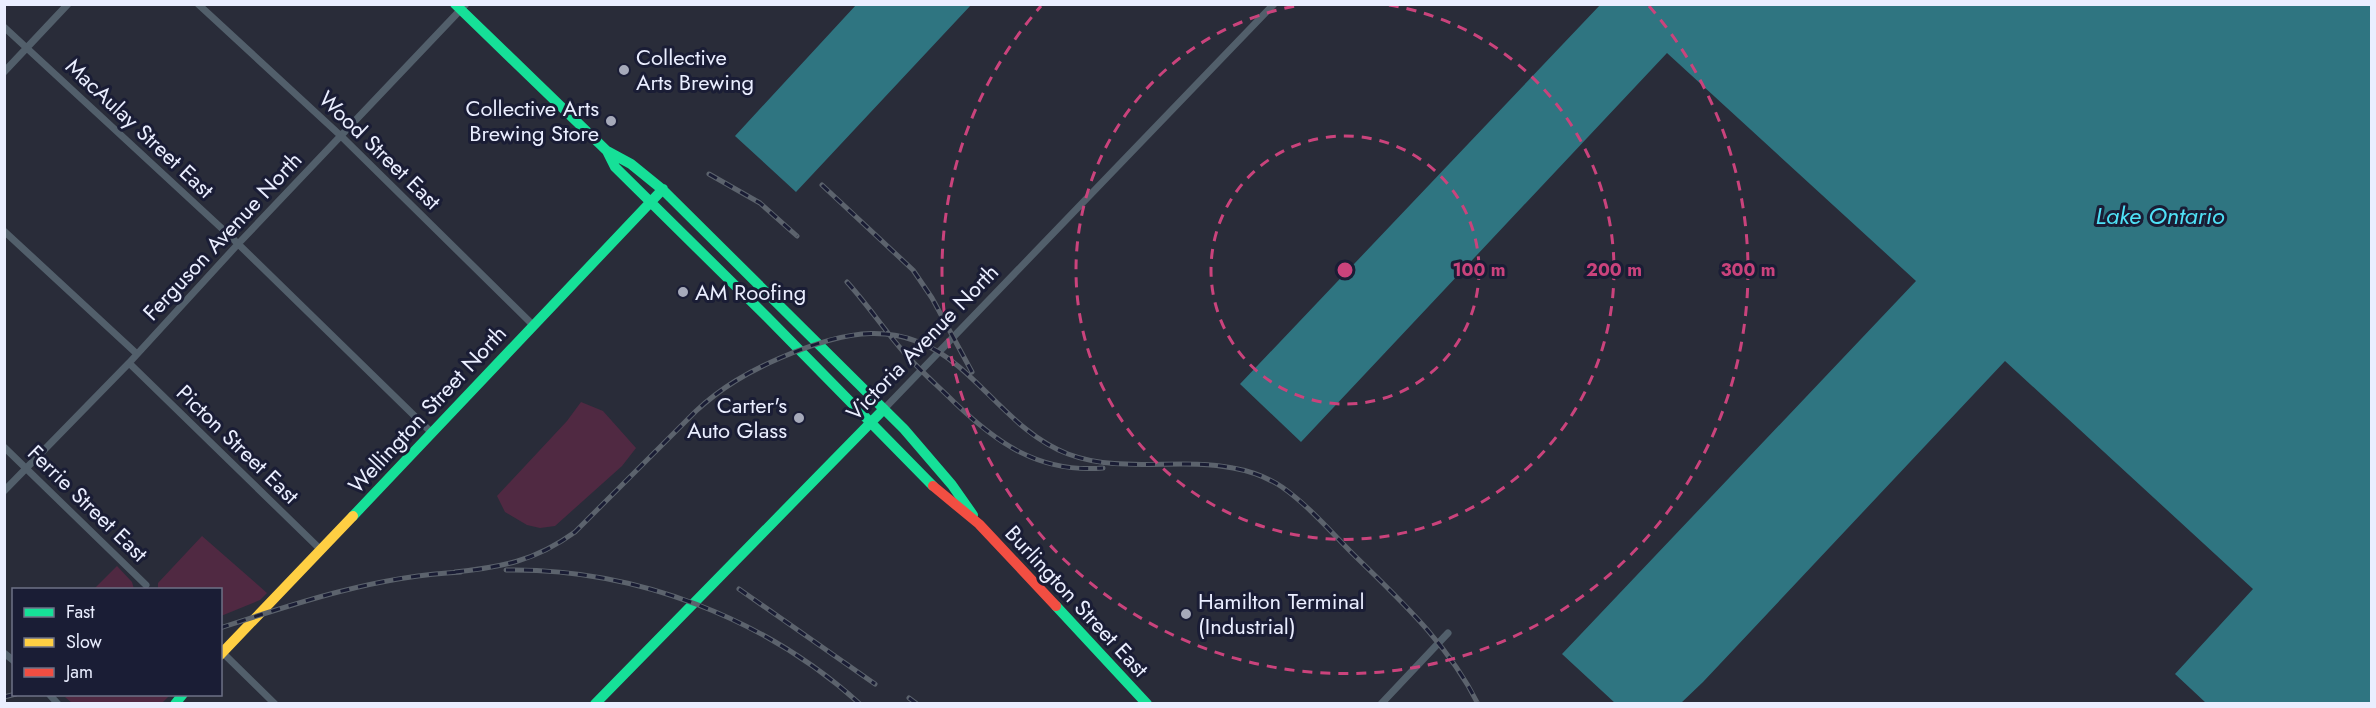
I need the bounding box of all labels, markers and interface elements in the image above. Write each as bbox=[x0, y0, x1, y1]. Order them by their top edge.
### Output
place label: Collective Arts Brewing bbox=[636, 41, 754, 98]
street label: MacAulay Street East bbox=[59, 51, 222, 206]
marker: Collective Arts Brewing bbox=[617, 63, 631, 77]
street label: Wood Street East bbox=[312, 83, 449, 217]
place label: Collective Arts Brewing Store bbox=[465, 92, 599, 149]
marker: Collective Arts Brewing Store bbox=[604, 114, 618, 128]
street label: Ferguson Avenue North bbox=[135, 144, 309, 328]
water label: Lake Ontario bbox=[2095, 198, 2225, 233]
street label: Victoria Avenue North bbox=[839, 256, 1005, 428]
text: 100 m bbox=[1452, 257, 1506, 283]
text: 200 m bbox=[1586, 257, 1642, 283]
text: 300 m bbox=[1720, 257, 1776, 283]
centre of rings bbox=[1335, 260, 1355, 280]
place label: AM Roofing bbox=[695, 276, 806, 308]
marker: AM Roofing bbox=[676, 285, 690, 299]
street label: Wellington Street North bbox=[341, 318, 513, 500]
street label: Picton Street East bbox=[169, 377, 307, 511]
place label: Carter's Auto Glass bbox=[687, 389, 787, 446]
marker: Carter's Auto Glass bbox=[792, 411, 806, 425]
street label: Ferrie Street East bbox=[21, 437, 156, 569]
street label: Burlington Street East bbox=[998, 518, 1157, 685]
place label: Hamilton Terminal (Industrial) bbox=[1198, 585, 1365, 642]
legend bbox=[12, 588, 222, 696]
text: Fast bbox=[66, 599, 95, 625]
marker: Hamilton Terminal (Industrial) bbox=[1179, 607, 1193, 621]
text: Slow bbox=[66, 629, 103, 655]
text: Jam bbox=[64, 659, 93, 685]

